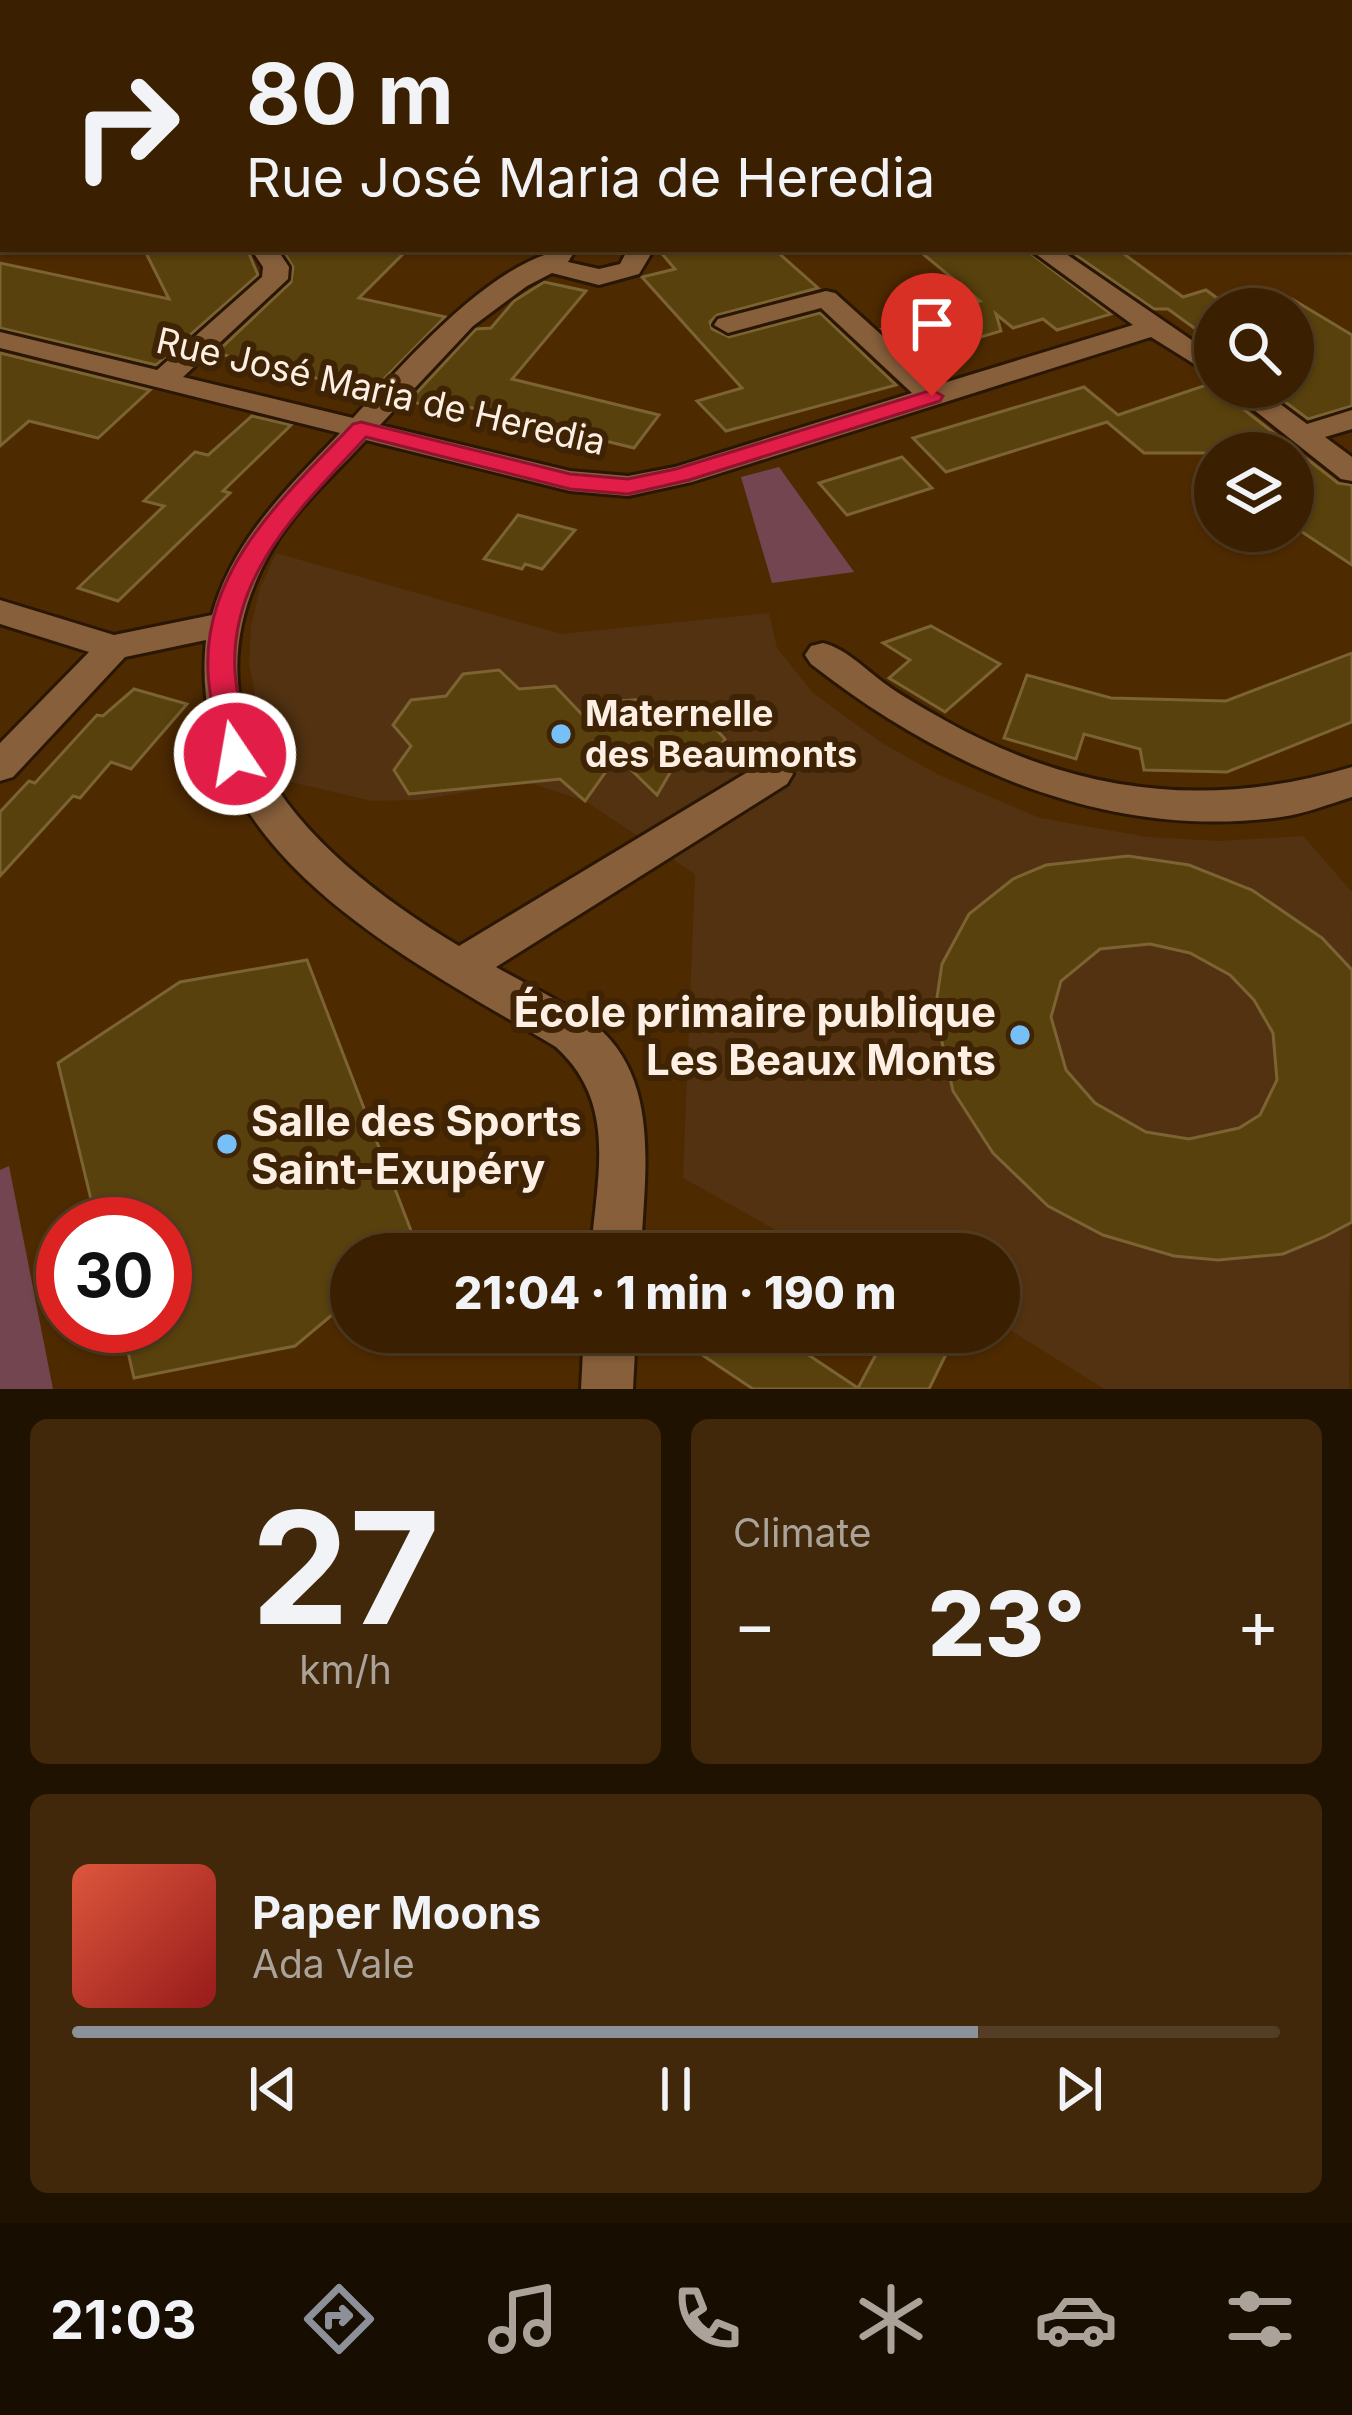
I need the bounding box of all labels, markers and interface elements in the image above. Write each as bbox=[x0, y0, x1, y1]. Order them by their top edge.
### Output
text: 80 m bbox=[246, 43, 454, 144]
icon: right bbox=[48, 48, 204, 204]
text: Rue José Maria de Heredia bbox=[246, 145, 935, 210]
pin bbox=[881, 273, 983, 396]
map controls bbox=[1194, 288, 1314, 552]
button: search bbox=[1194, 288, 1314, 408]
icon: arrive bbox=[899, 291, 965, 357]
street label: Rue José Maria de Heredia bbox=[152, 318, 610, 464]
button: layers bbox=[1194, 432, 1314, 552]
position arrow bbox=[172, 691, 298, 817]
place label: Maternelle des Beaumonts bbox=[585, 691, 857, 776]
marker: Maternelle des Beaumonts bbox=[548, 721, 574, 747]
place label: École primaire publique Les Beaux Monts bbox=[514, 986, 996, 1085]
marker: École primaire publique Les Beaux Monts bbox=[1007, 1022, 1033, 1048]
place label: Salle des Sports Saint-Exupéry bbox=[251, 1095, 582, 1194]
marker: Salle des Sports Saint-Exupéry bbox=[214, 1131, 240, 1157]
speed limit sign: 30 bbox=[36, 1197, 192, 1353]
text: 21:04 · 1 min · 190 m bbox=[454, 1265, 896, 1320]
text: 27 bbox=[251, 1473, 440, 1662]
text: Climate bbox=[733, 1509, 872, 1556]
text: 23° bbox=[928, 1569, 1085, 1678]
text: − bbox=[733, 1584, 777, 1664]
text: + bbox=[1236, 1584, 1280, 1664]
text: km/h bbox=[299, 1646, 392, 1693]
text: Paper Moons bbox=[252, 1885, 541, 1940]
text: Ada Vale bbox=[252, 1940, 415, 1987]
icon: previous bbox=[240, 2056, 306, 2122]
icon: pause bbox=[643, 2056, 709, 2122]
icon: next bbox=[1046, 2056, 1112, 2122]
icon: directions bbox=[297, 2277, 381, 2361]
icon: music bbox=[481, 2277, 565, 2361]
icon: phone bbox=[665, 2277, 749, 2361]
icon: climate bbox=[849, 2277, 933, 2361]
icon: car bbox=[1034, 2277, 1118, 2361]
icon: filters bbox=[1218, 2277, 1302, 2361]
text: 21:03 bbox=[50, 2287, 197, 2352]

